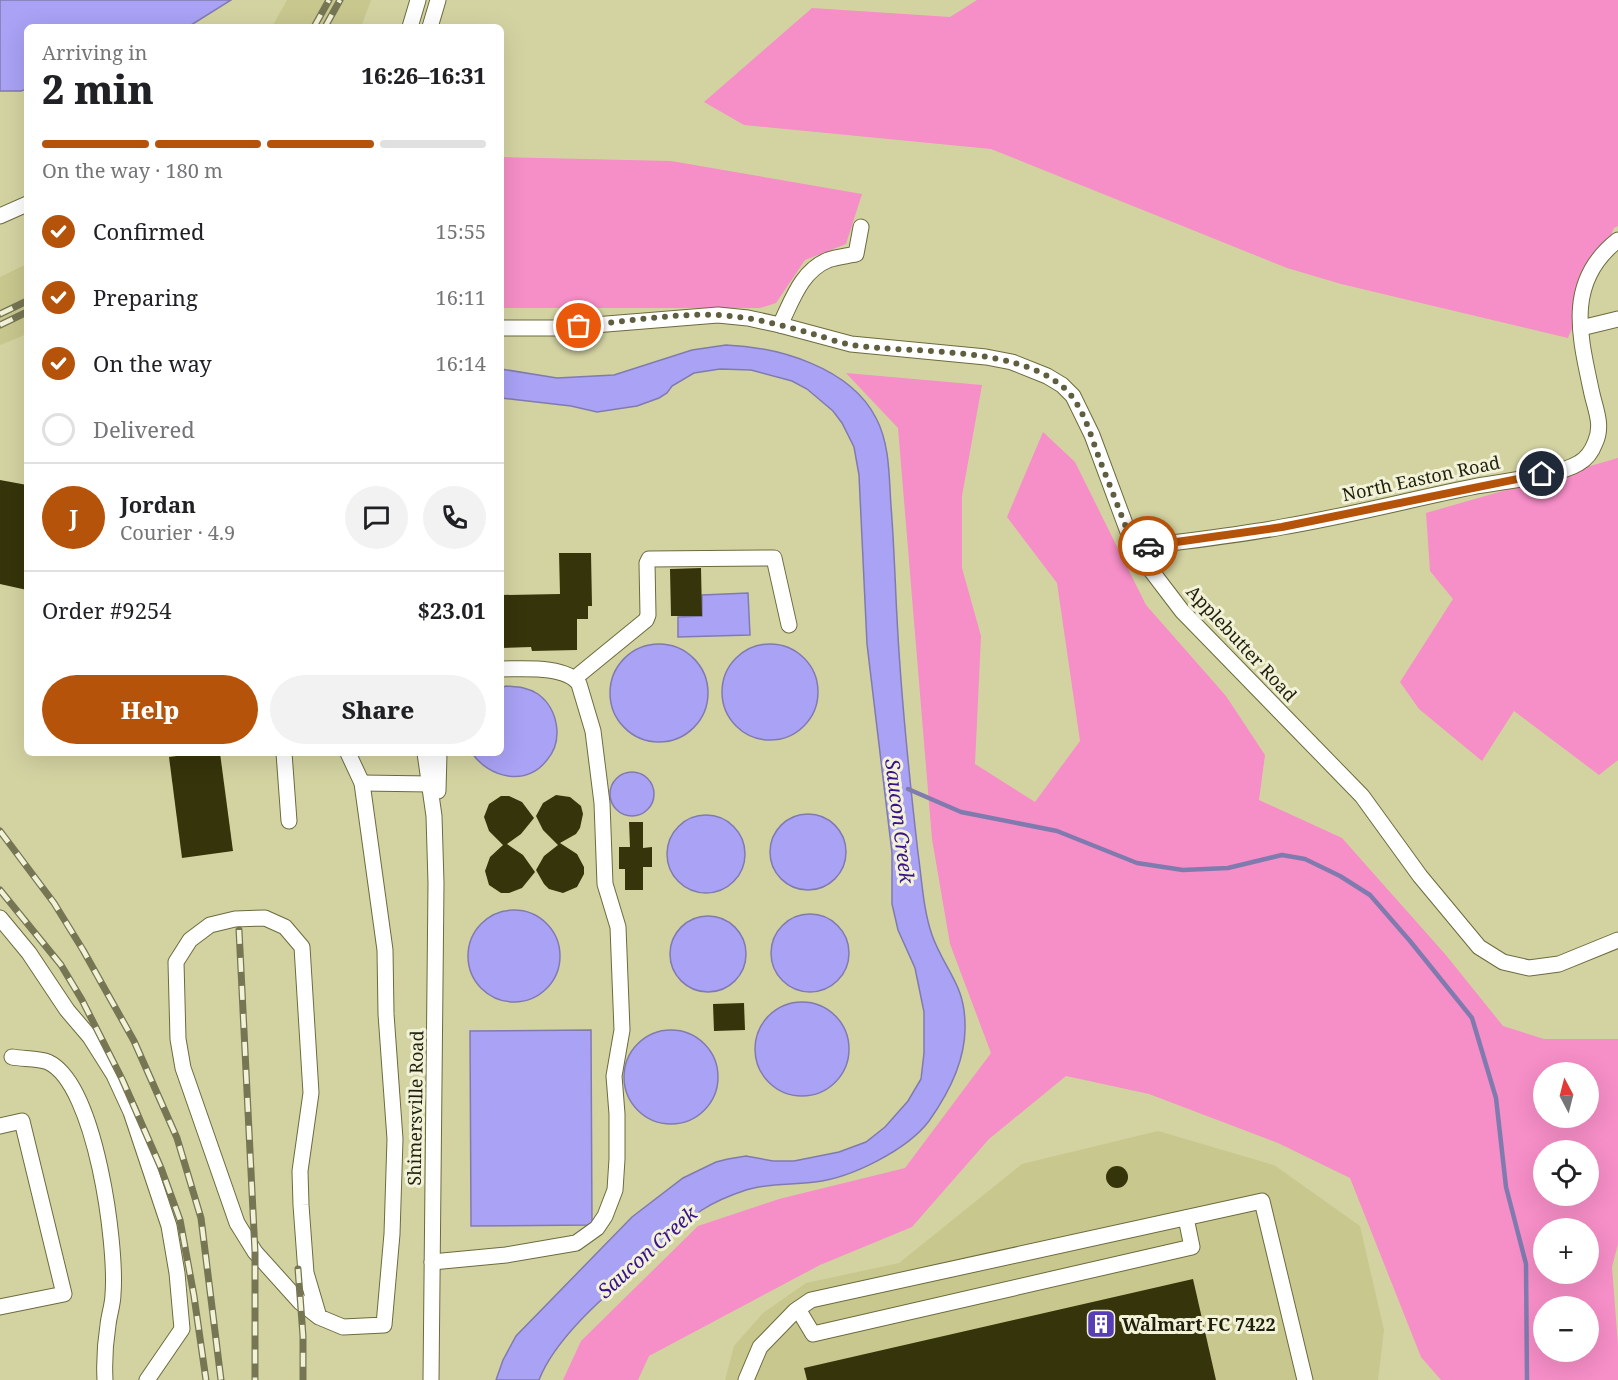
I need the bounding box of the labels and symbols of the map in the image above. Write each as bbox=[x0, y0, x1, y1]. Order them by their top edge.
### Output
pin bbox=[553, 300, 604, 351]
pin bbox=[1516, 448, 1567, 499]
street label: North Easton Road bbox=[1340, 450, 1502, 506]
courier bbox=[1118, 516, 1178, 576]
street label: Applebutter Road bbox=[1182, 579, 1302, 707]
water label: Saucon Creek bbox=[879, 757, 921, 886]
street label: Shimersville Road bbox=[402, 1030, 428, 1186]
north arrow bbox=[1533, 1062, 1599, 1128]
water label: Saucon Creek bbox=[591, 1200, 703, 1304]
building icon: Walmart FC 7422 bbox=[1085, 1308, 1117, 1340]
place label: Walmart FC 7422 bbox=[1122, 1312, 1276, 1336]

